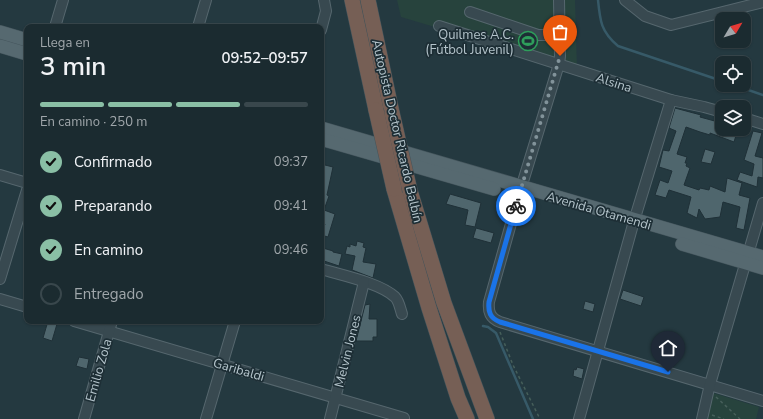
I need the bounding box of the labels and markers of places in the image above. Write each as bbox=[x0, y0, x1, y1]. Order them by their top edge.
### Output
pin bbox=[543, 15, 577, 56]
place label: Quilmes A.C. (Fútbol Juvenil) bbox=[425, 26, 514, 59]
sports icon: Quilmes A.C. (Fútbol Juvenil) bbox=[517, 30, 539, 52]
pin bbox=[651, 331, 685, 372]

